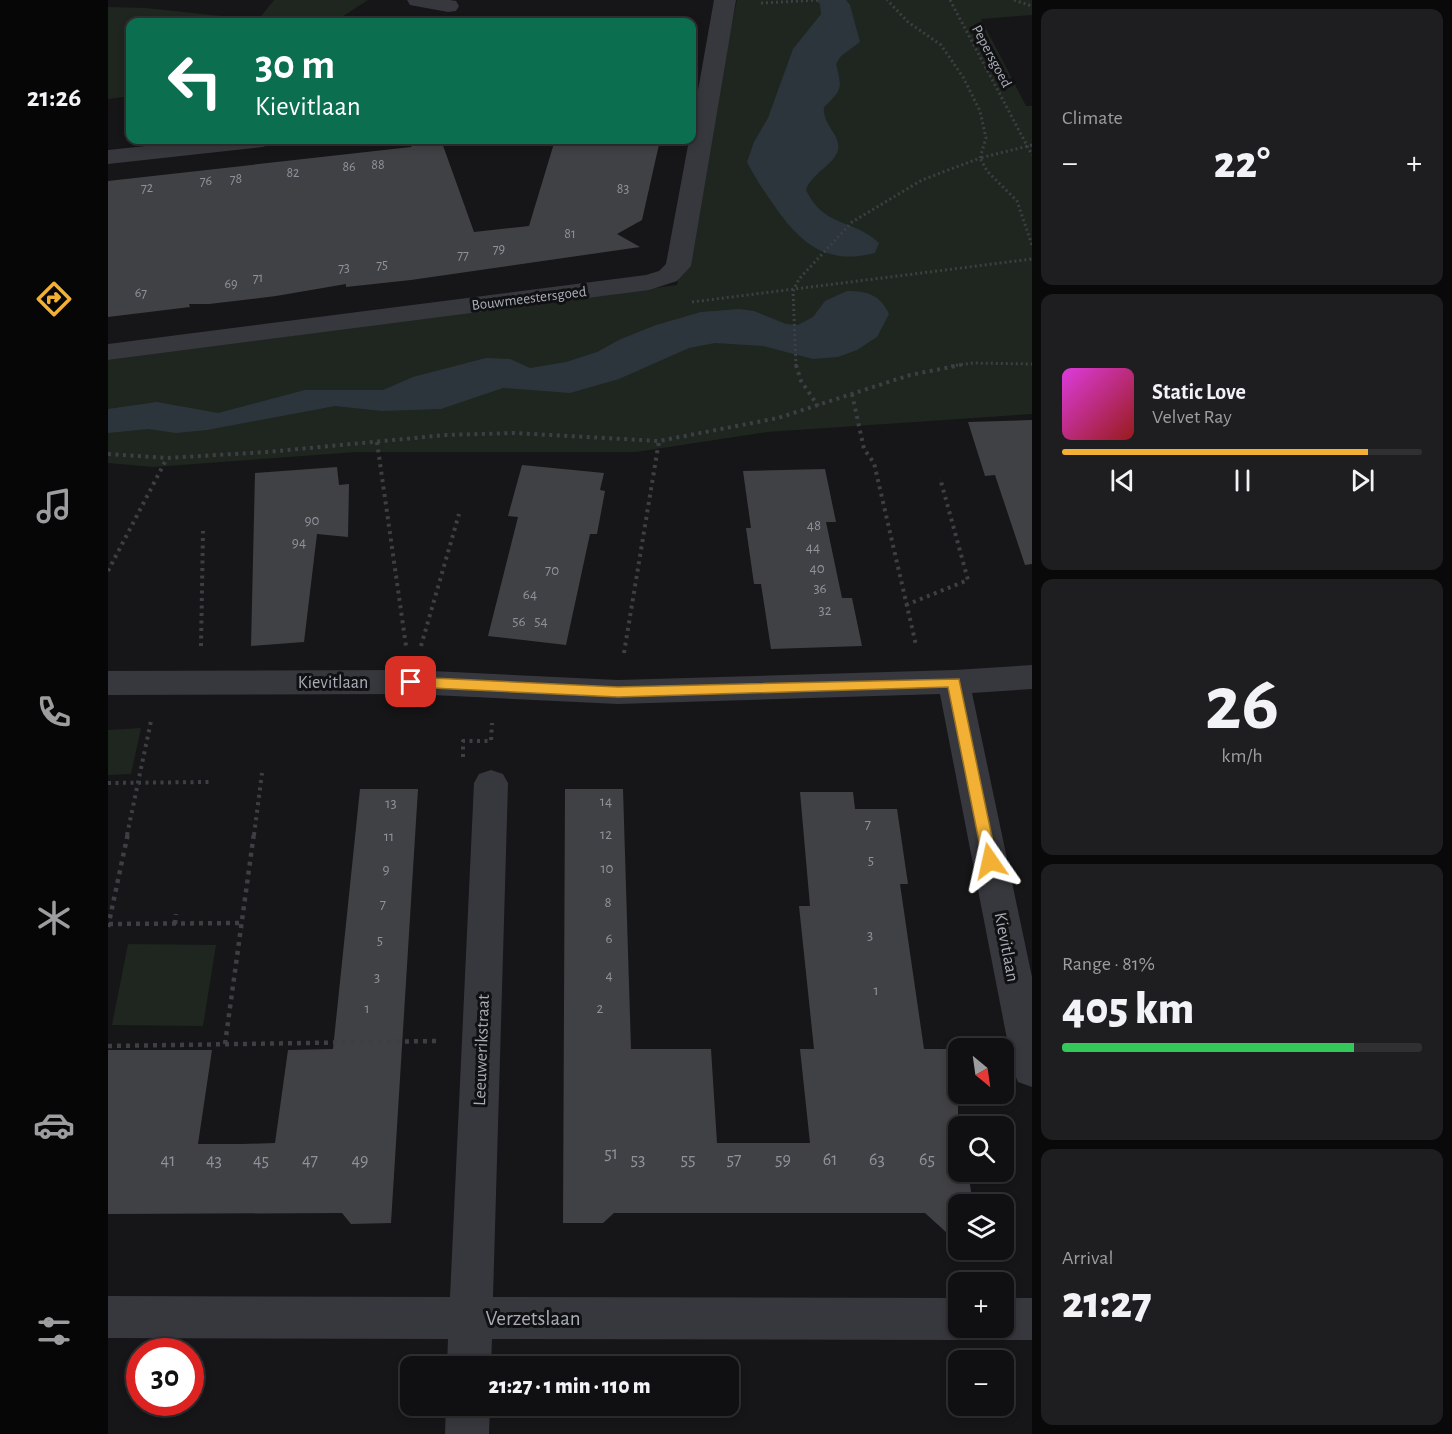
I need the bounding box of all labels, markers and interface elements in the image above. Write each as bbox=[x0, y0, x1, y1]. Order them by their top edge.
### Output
street label: Pepersgoed bbox=[969, 23, 1014, 90]
icon: left bbox=[156, 42, 234, 120]
text: 30 m bbox=[255, 44, 335, 86]
text: 21:26 bbox=[27, 84, 81, 111]
text: Kievitlaan bbox=[255, 93, 361, 120]
text: Climate bbox=[1062, 108, 1123, 128]
text: 22° bbox=[1214, 141, 1270, 186]
text: − bbox=[1062, 147, 1078, 180]
text: + bbox=[1406, 147, 1422, 180]
house number: 88 bbox=[371, 158, 385, 172]
house number: 86 bbox=[342, 160, 356, 174]
house number: 82 bbox=[286, 166, 300, 180]
house number: 78 bbox=[230, 172, 242, 186]
house number: 76 bbox=[200, 174, 212, 188]
house number: 72 bbox=[141, 181, 153, 195]
house number: 83 bbox=[617, 182, 629, 196]
house number: 81 bbox=[564, 227, 576, 241]
house number: 79 bbox=[493, 242, 505, 256]
house number: 77 bbox=[457, 248, 469, 262]
house number: 75 bbox=[376, 258, 388, 272]
house number: 73 bbox=[338, 261, 350, 275]
house number: 71 bbox=[253, 271, 263, 285]
house number: 69 bbox=[224, 277, 238, 291]
icon: directions bbox=[33, 278, 75, 320]
street label: Bouwmeestersgoed bbox=[471, 284, 587, 313]
house number: 67 bbox=[135, 286, 147, 300]
text: Static Love bbox=[1152, 381, 1246, 403]
text: Velvet Ray bbox=[1152, 407, 1232, 427]
icon: previous bbox=[1106, 464, 1139, 497]
icon: pause bbox=[1226, 464, 1259, 497]
icon: next bbox=[1346, 464, 1379, 497]
icon: music bbox=[33, 485, 75, 527]
house number: 90 bbox=[305, 513, 320, 528]
house number: 48 bbox=[807, 518, 821, 533]
house number: 94 bbox=[292, 535, 306, 550]
house number: 44 bbox=[806, 540, 820, 555]
house number: 40 bbox=[809, 561, 825, 576]
house number: 70 bbox=[545, 563, 559, 578]
house number: 36 bbox=[813, 581, 827, 596]
house number: 64 bbox=[523, 587, 537, 602]
house number: 32 bbox=[818, 603, 832, 618]
house number: 56 bbox=[512, 614, 526, 629]
house number: 54 bbox=[534, 614, 548, 629]
pin bbox=[385, 656, 436, 707]
icon: arrive bbox=[394, 665, 427, 698]
text: 26 bbox=[1205, 666, 1279, 744]
street label: Kievitlaan bbox=[298, 674, 368, 692]
icon: phone bbox=[33, 691, 75, 733]
text: km/h bbox=[1221, 746, 1263, 766]
house number: 14 bbox=[600, 794, 612, 809]
house number: 13 bbox=[385, 796, 397, 811]
house number: 7 bbox=[865, 817, 871, 832]
house number: 12 bbox=[600, 827, 612, 842]
house number: 11 bbox=[384, 829, 394, 844]
position arrow bbox=[958, 829, 1022, 893]
house number: 5 bbox=[868, 853, 874, 868]
house number: 10 bbox=[600, 861, 614, 876]
house number: 9 bbox=[382, 862, 390, 877]
house number: 8 bbox=[604, 895, 612, 910]
icon: climate bbox=[33, 897, 75, 939]
house number: 7 bbox=[380, 897, 386, 912]
street label: Kievitlaan bbox=[990, 911, 1022, 983]
house number: 3 bbox=[867, 928, 873, 943]
house number: 6 bbox=[605, 931, 613, 946]
house number: 5 bbox=[377, 933, 383, 948]
text: Range · 81% bbox=[1062, 954, 1155, 974]
house number: 4 bbox=[605, 968, 613, 983]
house number: 3 bbox=[374, 970, 380, 985]
house number: 1 bbox=[873, 983, 879, 998]
text: 405 km bbox=[1062, 987, 1194, 1032]
street label: Leeuwerikstraat bbox=[471, 994, 493, 1106]
house number: 1 bbox=[364, 1001, 370, 1016]
house number: 2 bbox=[597, 1001, 604, 1016]
north arrow bbox=[948, 1038, 1014, 1104]
map controls bbox=[948, 1038, 1014, 1416]
icon: car bbox=[33, 1104, 75, 1146]
button: search bbox=[948, 1116, 1014, 1182]
house number: 51 bbox=[604, 1145, 618, 1163]
house number: 53 bbox=[631, 1151, 645, 1169]
house number: 55 bbox=[680, 1151, 696, 1169]
house number: 57 bbox=[726, 1151, 742, 1169]
house number: 59 bbox=[775, 1151, 791, 1169]
house number: 61 bbox=[823, 1151, 837, 1169]
house number: 63 bbox=[869, 1151, 885, 1169]
house number: 65 bbox=[919, 1151, 935, 1169]
house number: 41 bbox=[161, 1152, 175, 1170]
house number: 43 bbox=[206, 1152, 222, 1170]
house number: 45 bbox=[253, 1152, 269, 1170]
house number: 47 bbox=[302, 1152, 318, 1170]
house number: 49 bbox=[351, 1152, 369, 1170]
button: layers bbox=[948, 1194, 1014, 1260]
text: Arrival bbox=[1062, 1248, 1113, 1268]
button: + bbox=[948, 1272, 1014, 1338]
text: 21:27 bbox=[1062, 1281, 1152, 1326]
street label: Verzetslaan bbox=[485, 1308, 581, 1329]
icon: filters bbox=[33, 1310, 75, 1352]
speed limit sign: 30 bbox=[126, 1338, 204, 1416]
button: − bbox=[948, 1350, 1014, 1416]
text: 21:27 · 1 min · 110 m bbox=[488, 1375, 651, 1397]

